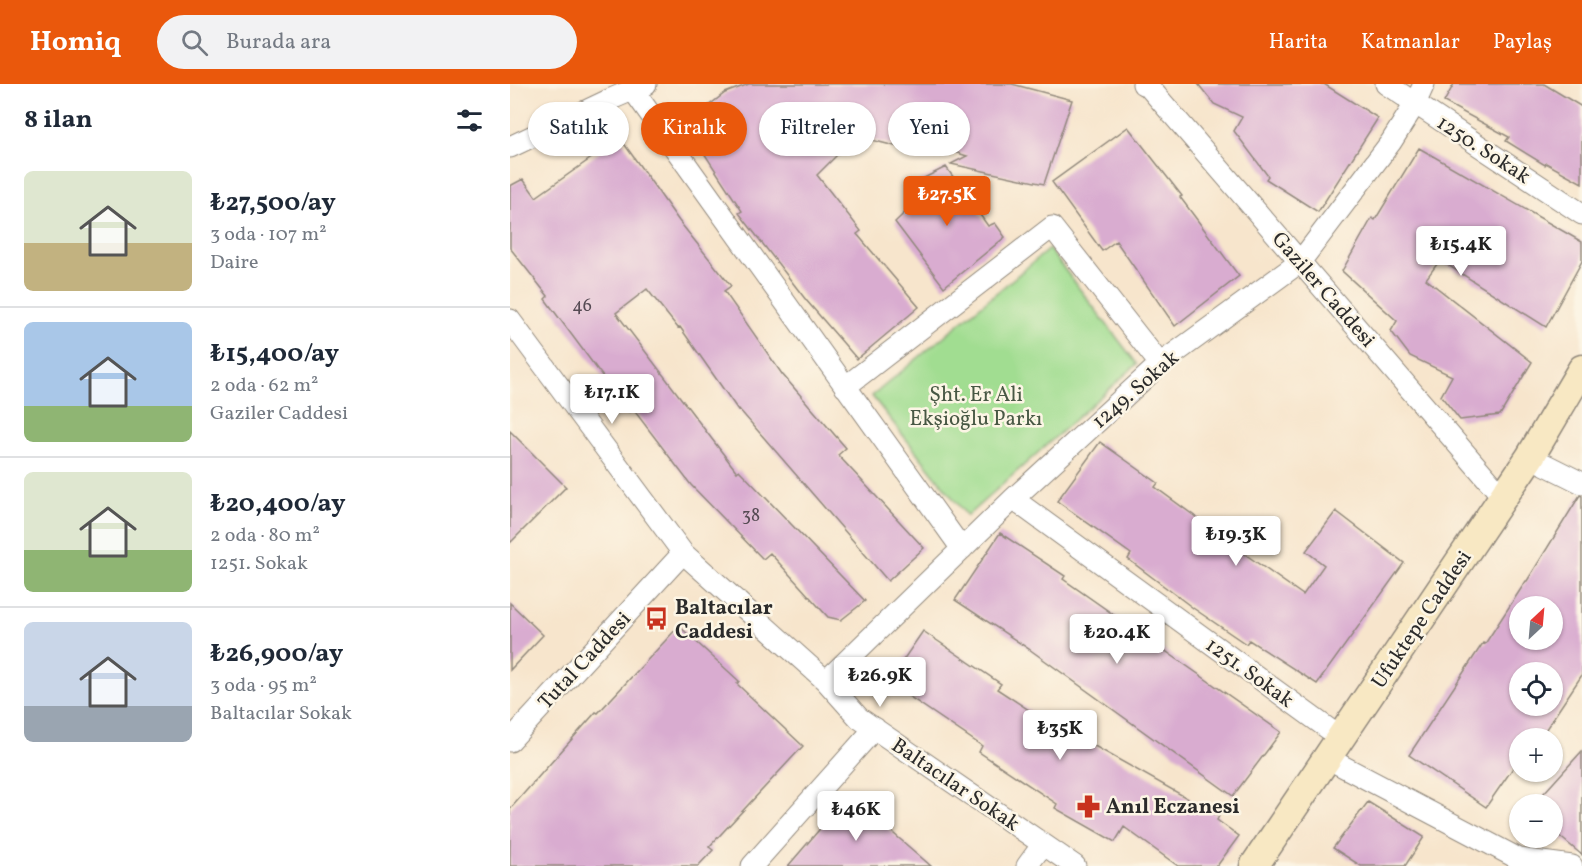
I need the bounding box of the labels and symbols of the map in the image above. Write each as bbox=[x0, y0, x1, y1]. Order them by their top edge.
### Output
street label: 1250. Sokak bbox=[1431, 109, 1536, 192]
pin: ₺27.5K bbox=[898, 176, 996, 227]
street label: Gaziler Caddesi bbox=[1264, 226, 1381, 354]
pin: ₺15.4K bbox=[1412, 226, 1510, 277]
house number: 46 bbox=[572, 294, 592, 319]
street label: 1249. Sokak bbox=[1086, 344, 1186, 436]
pin: ₺17.1K bbox=[563, 374, 661, 425]
park label: Şht. Er Ali Ekşioğlu Parkı bbox=[910, 381, 1042, 434]
house number: 38 bbox=[742, 504, 760, 529]
pin: ₺19.3K bbox=[1187, 516, 1285, 567]
street label: Ufuktepe Caddesi bbox=[1365, 545, 1479, 695]
place label: Baltacılar Caddesi bbox=[675, 594, 773, 647]
north arrow bbox=[1509, 596, 1563, 650]
street label: Tutal Caddesi bbox=[532, 606, 638, 716]
bus stop icon: Baltacılar Caddesi bbox=[644, 606, 670, 632]
pin: ₺20.4K bbox=[1068, 614, 1166, 665]
street label: 1251. Sokak bbox=[1199, 631, 1300, 715]
pin: ₺26.9K bbox=[831, 657, 929, 708]
pin: ₺35K bbox=[1024, 710, 1096, 761]
street label: Baltacılar Sokak bbox=[885, 732, 1025, 839]
pin: ₺46K bbox=[820, 791, 892, 842]
pharmacy icon: Anıl Eczanesi bbox=[1075, 793, 1101, 819]
place label: Anıl Eczanesi bbox=[1106, 793, 1240, 822]

